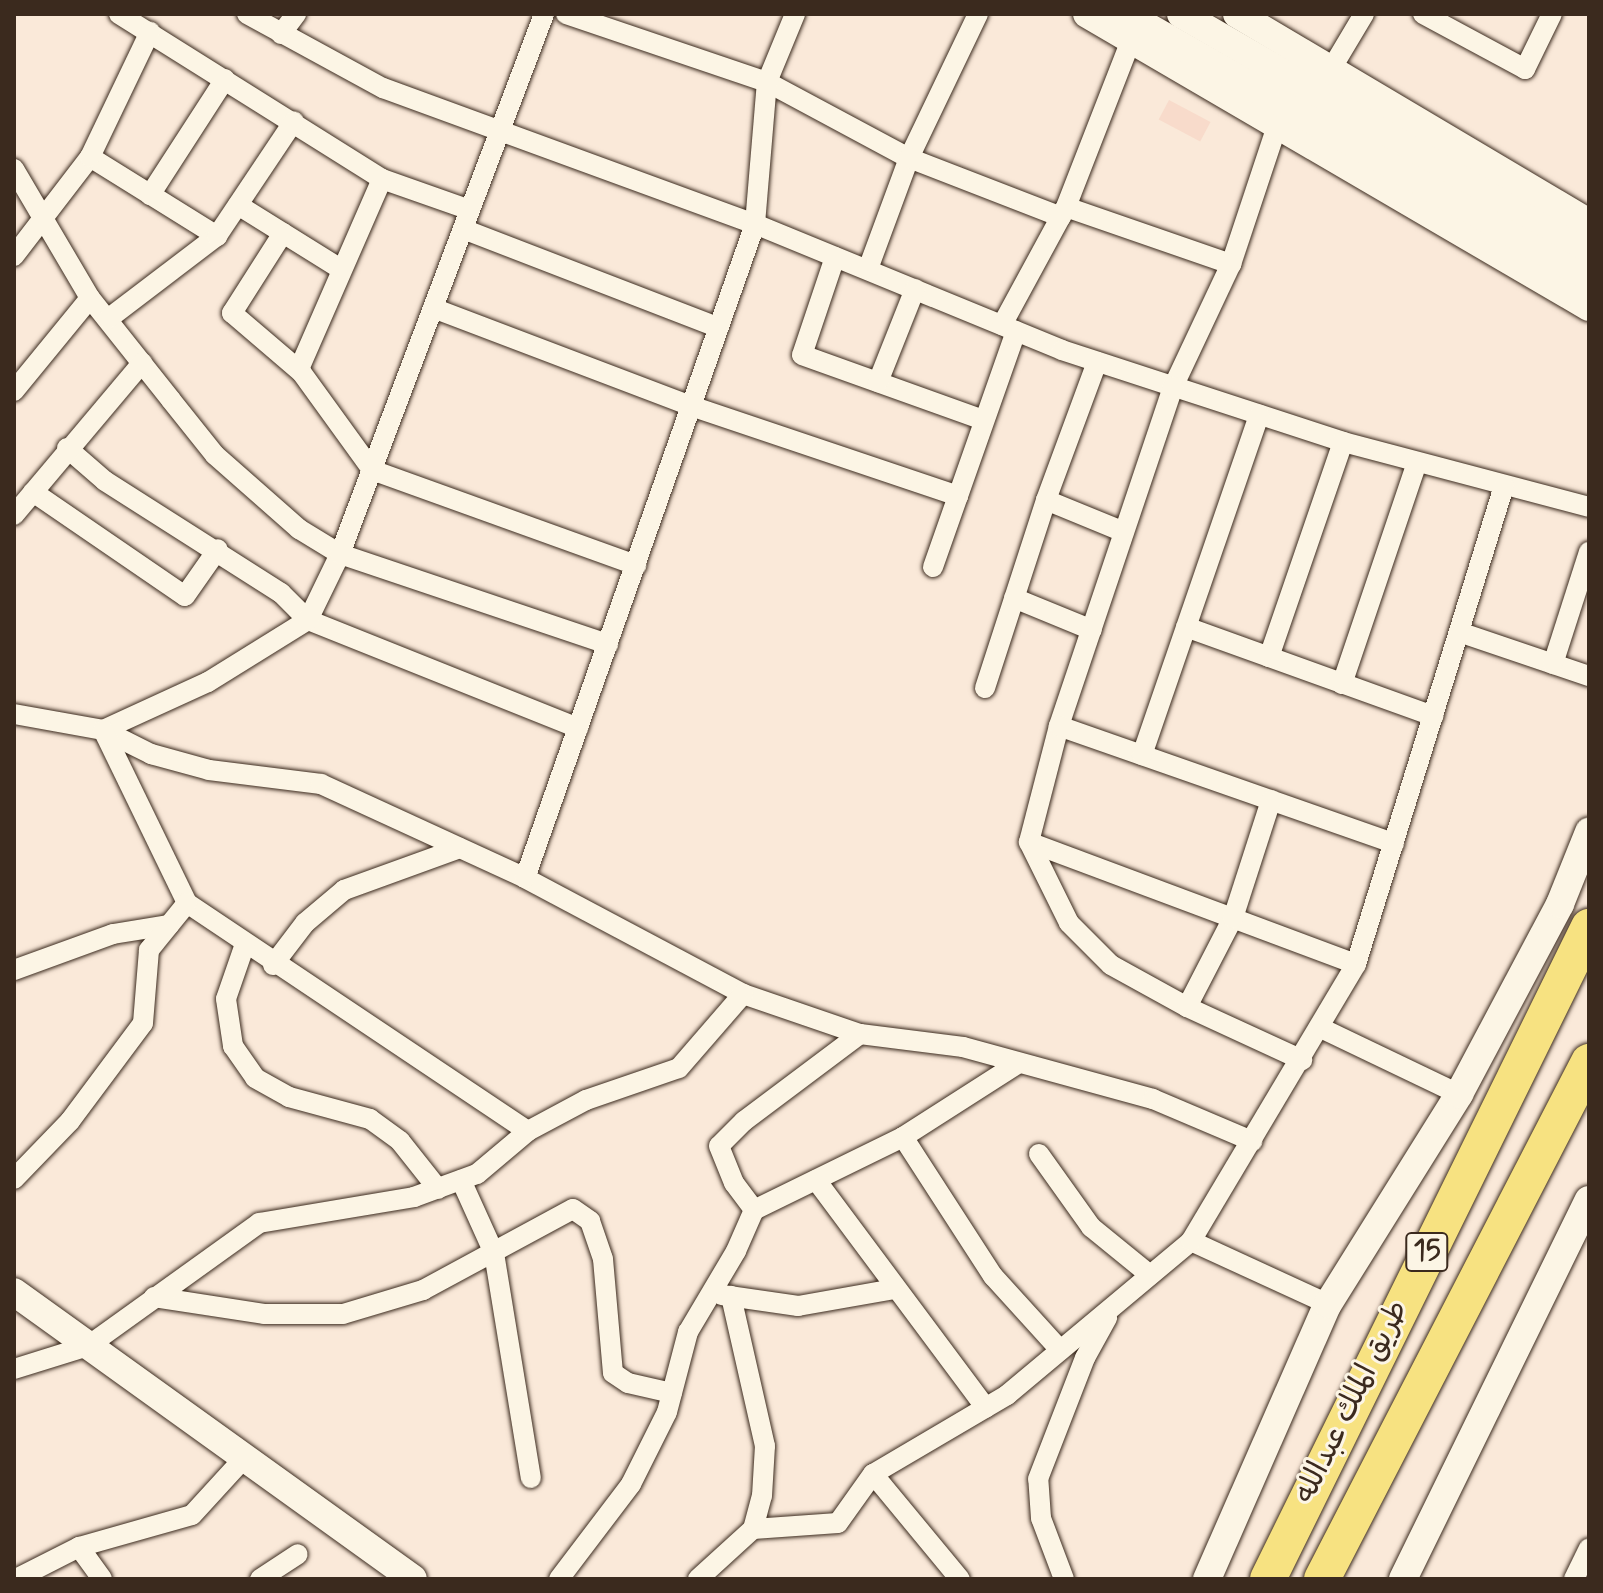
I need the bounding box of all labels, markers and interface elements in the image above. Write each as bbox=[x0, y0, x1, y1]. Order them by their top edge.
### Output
road number: 15 bbox=[1405, 1228, 1449, 1276]
street label: طريق الملك عبدالله bbox=[1287, 1295, 1417, 1509]

